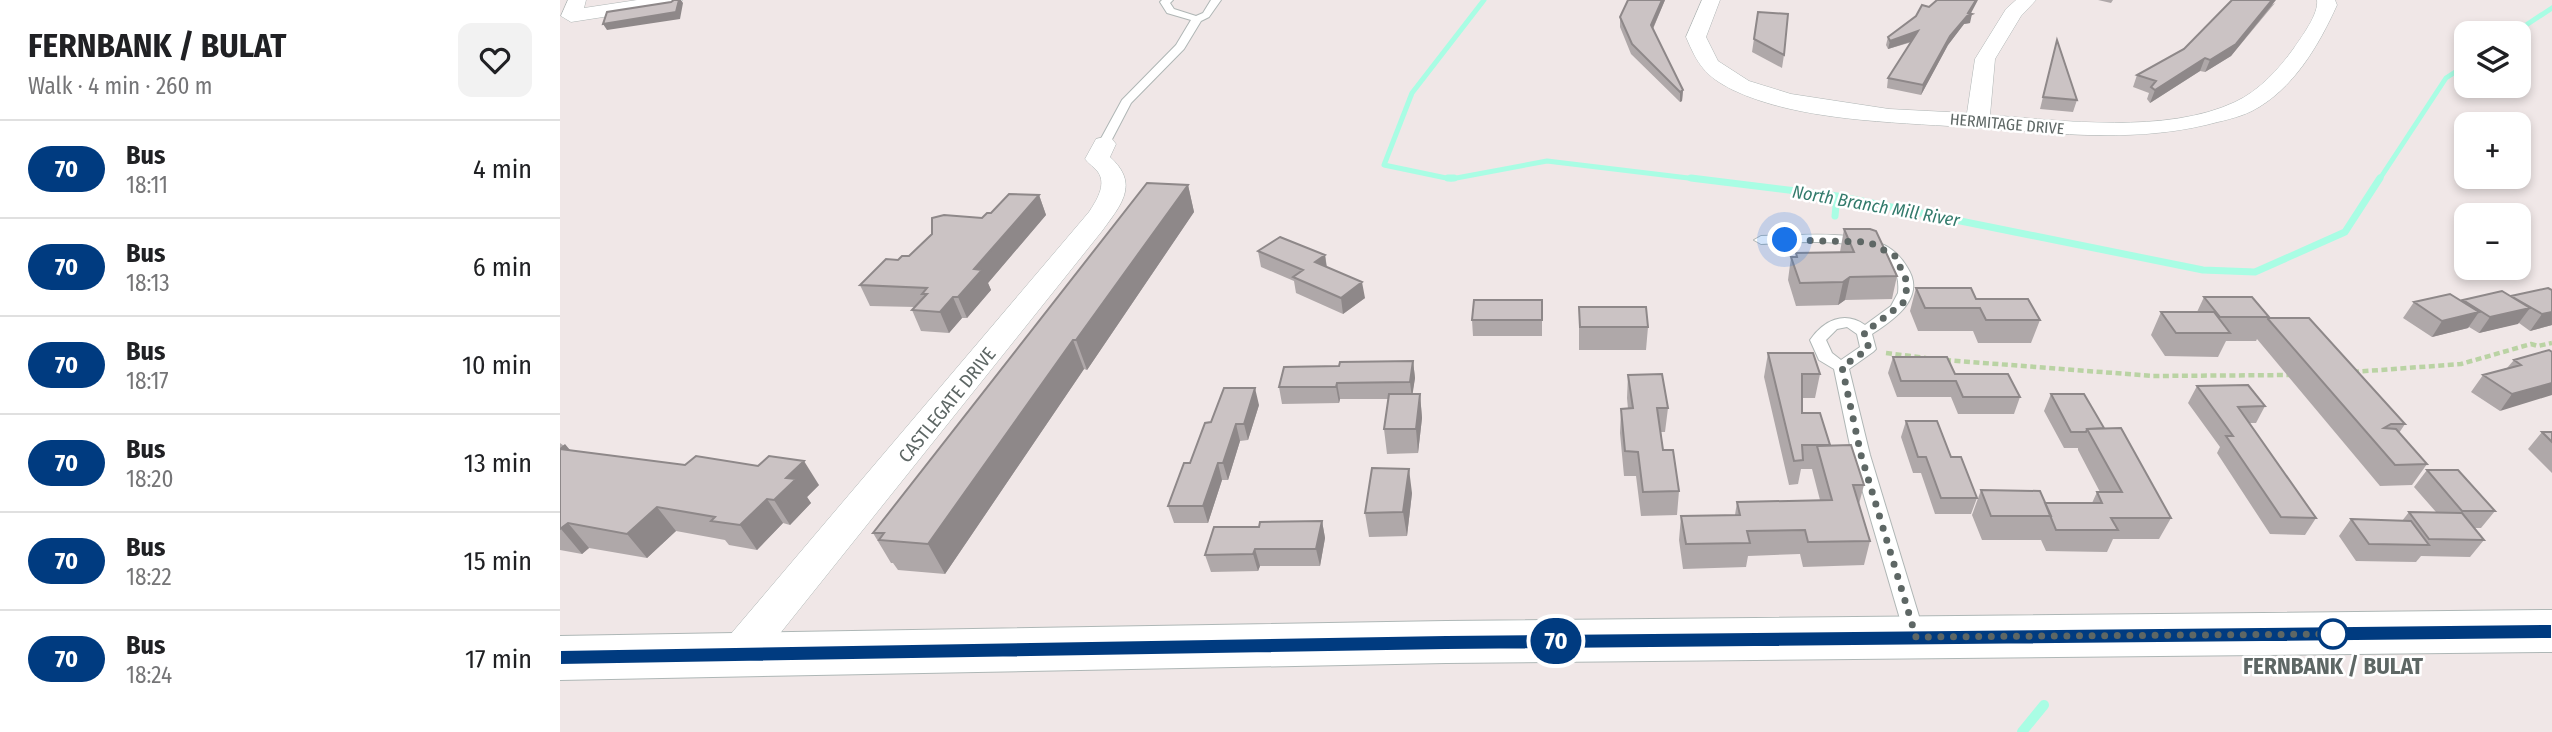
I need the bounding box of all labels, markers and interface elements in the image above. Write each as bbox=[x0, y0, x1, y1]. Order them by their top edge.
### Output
map controls bbox=[2454, 21, 2531, 280]
button: layers bbox=[2454, 21, 2531, 98]
button: heart bbox=[458, 23, 532, 97]
text: FERNBANK / BULAT bbox=[28, 26, 286, 66]
text: Walk · 4 min · 260 m bbox=[28, 72, 213, 100]
street label: HERMITAGE DRIVE bbox=[1949, 110, 2065, 138]
button: + bbox=[2454, 112, 2531, 189]
text: Bus bbox=[126, 140, 165, 171]
text: 4 min bbox=[473, 154, 532, 185]
text: 70 bbox=[55, 155, 78, 183]
text: 18:11 bbox=[126, 171, 168, 199]
water label: North Branch Mill River bbox=[1791, 180, 1962, 232]
button: − bbox=[2454, 203, 2531, 280]
your location bbox=[1767, 222, 1802, 257]
text: Bus bbox=[126, 238, 165, 269]
text: 6 min bbox=[473, 252, 532, 283]
text: 70 bbox=[55, 253, 78, 281]
text: 18:13 bbox=[126, 269, 170, 297]
text: Bus bbox=[126, 336, 165, 367]
street label: CASTLEGATE DRIVE bbox=[894, 343, 1001, 467]
text: 10 min bbox=[462, 350, 532, 381]
text: 70 bbox=[55, 351, 78, 379]
text: 18:17 bbox=[126, 367, 169, 395]
text: Bus bbox=[126, 434, 165, 465]
text: 13 min bbox=[464, 448, 532, 479]
text: 70 bbox=[55, 449, 78, 477]
text: 18:20 bbox=[126, 465, 173, 493]
text: Bus bbox=[126, 532, 165, 563]
text: 15 min bbox=[464, 546, 532, 577]
text: 70 bbox=[55, 547, 78, 575]
text: 18:22 bbox=[126, 563, 172, 591]
line badge: 70 bbox=[1524, 618, 1588, 664]
marker: FERNBANK / BULAT bbox=[2318, 619, 2348, 649]
text: 70 bbox=[1544, 627, 1568, 655]
text: Bus bbox=[126, 630, 165, 661]
text: 17 min bbox=[465, 644, 532, 675]
text: 70 bbox=[55, 645, 78, 673]
place label: FERNBANK / BULAT bbox=[2243, 652, 2424, 680]
text: 18:24 bbox=[126, 661, 172, 689]

